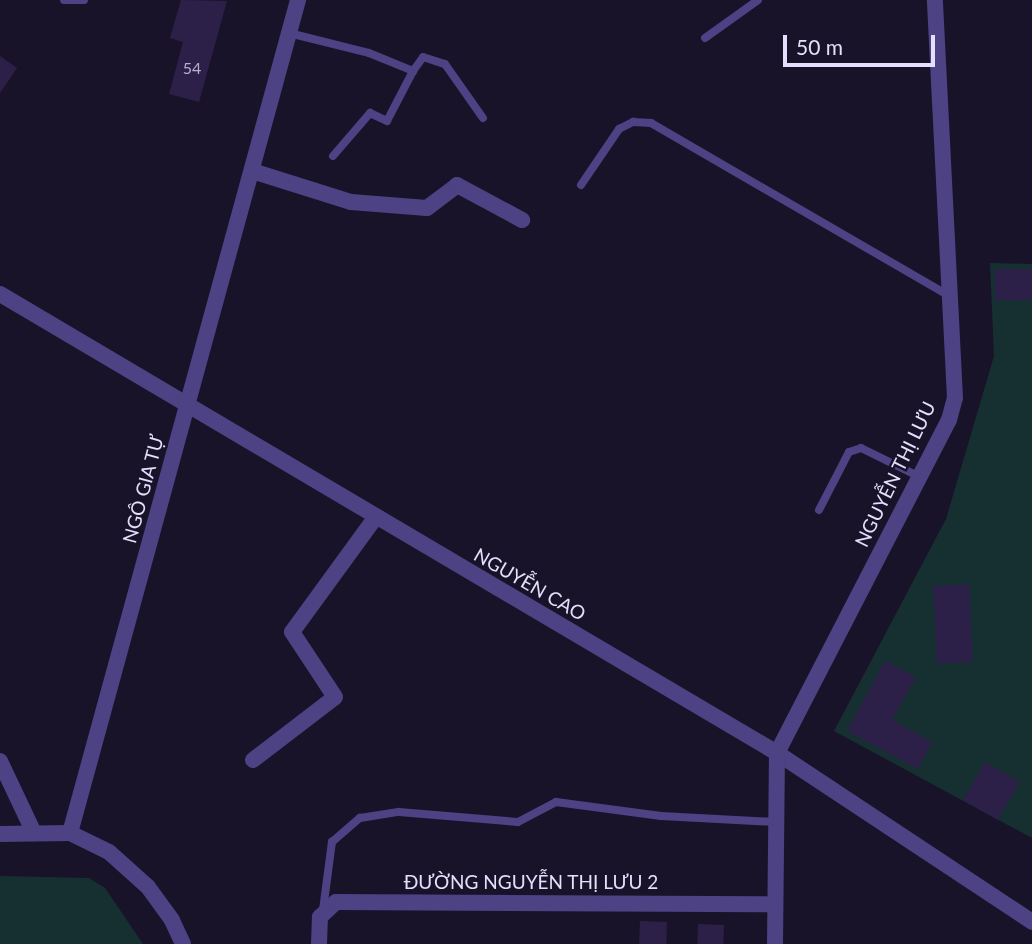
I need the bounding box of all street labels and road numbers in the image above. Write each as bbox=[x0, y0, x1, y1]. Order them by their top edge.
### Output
street label: NGUYỄN THỊ LƯU bbox=[850, 397, 940, 551]
street label: NGÔ GIA TỰ bbox=[117, 432, 169, 546]
street label: NGUYỄN CAO bbox=[470, 543, 590, 625]
street label: ĐƯỜNG NGUYỄN THỊ LƯU 2 bbox=[403, 871, 659, 893]

